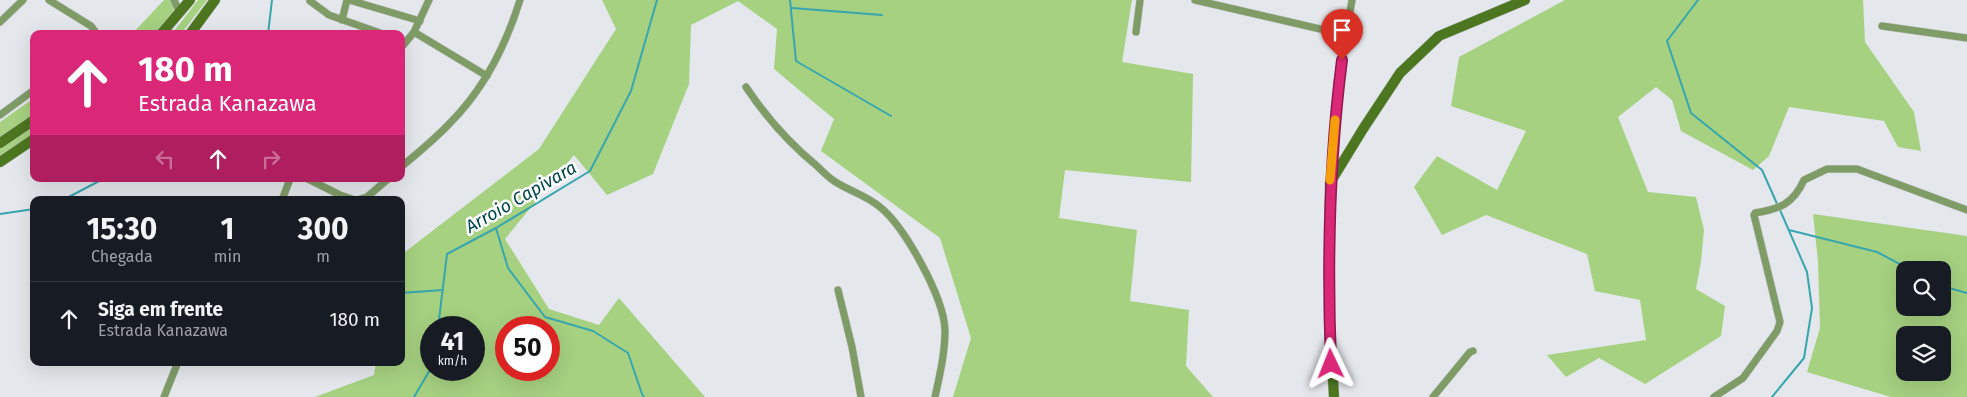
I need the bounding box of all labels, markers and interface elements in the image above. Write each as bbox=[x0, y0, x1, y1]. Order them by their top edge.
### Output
pin bbox=[1321, 9, 1363, 60]
icon: arrive bbox=[1328, 16, 1356, 44]
text: 180 m bbox=[138, 48, 233, 90]
icon: ahead bbox=[55, 50, 120, 115]
text: Estrada Kanazawa bbox=[138, 90, 317, 117]
icon: left bbox=[151, 145, 179, 173]
icon: ahead bbox=[204, 145, 232, 173]
icon: right bbox=[257, 145, 285, 173]
water label: Arroio Capivara bbox=[461, 156, 580, 238]
text: 15:30 bbox=[86, 211, 157, 247]
text: 1 bbox=[221, 211, 235, 247]
text: 300 bbox=[298, 211, 349, 247]
text: Chegada bbox=[91, 247, 153, 266]
text: min bbox=[214, 247, 241, 266]
text: m bbox=[316, 247, 330, 266]
map controls bbox=[1896, 261, 1951, 381]
button: search bbox=[1896, 261, 1951, 316]
text: Siga em frente bbox=[98, 298, 223, 321]
icon: ahead bbox=[55, 305, 83, 333]
text: 180 m bbox=[329, 308, 380, 331]
speed limit sign: 50 bbox=[495, 316, 560, 381]
text: Estrada Kanazawa bbox=[98, 321, 228, 340]
button: layers bbox=[1896, 326, 1951, 381]
text: 41 bbox=[441, 327, 464, 357]
position arrow bbox=[1304, 337, 1356, 389]
text: km/h bbox=[438, 354, 467, 368]

